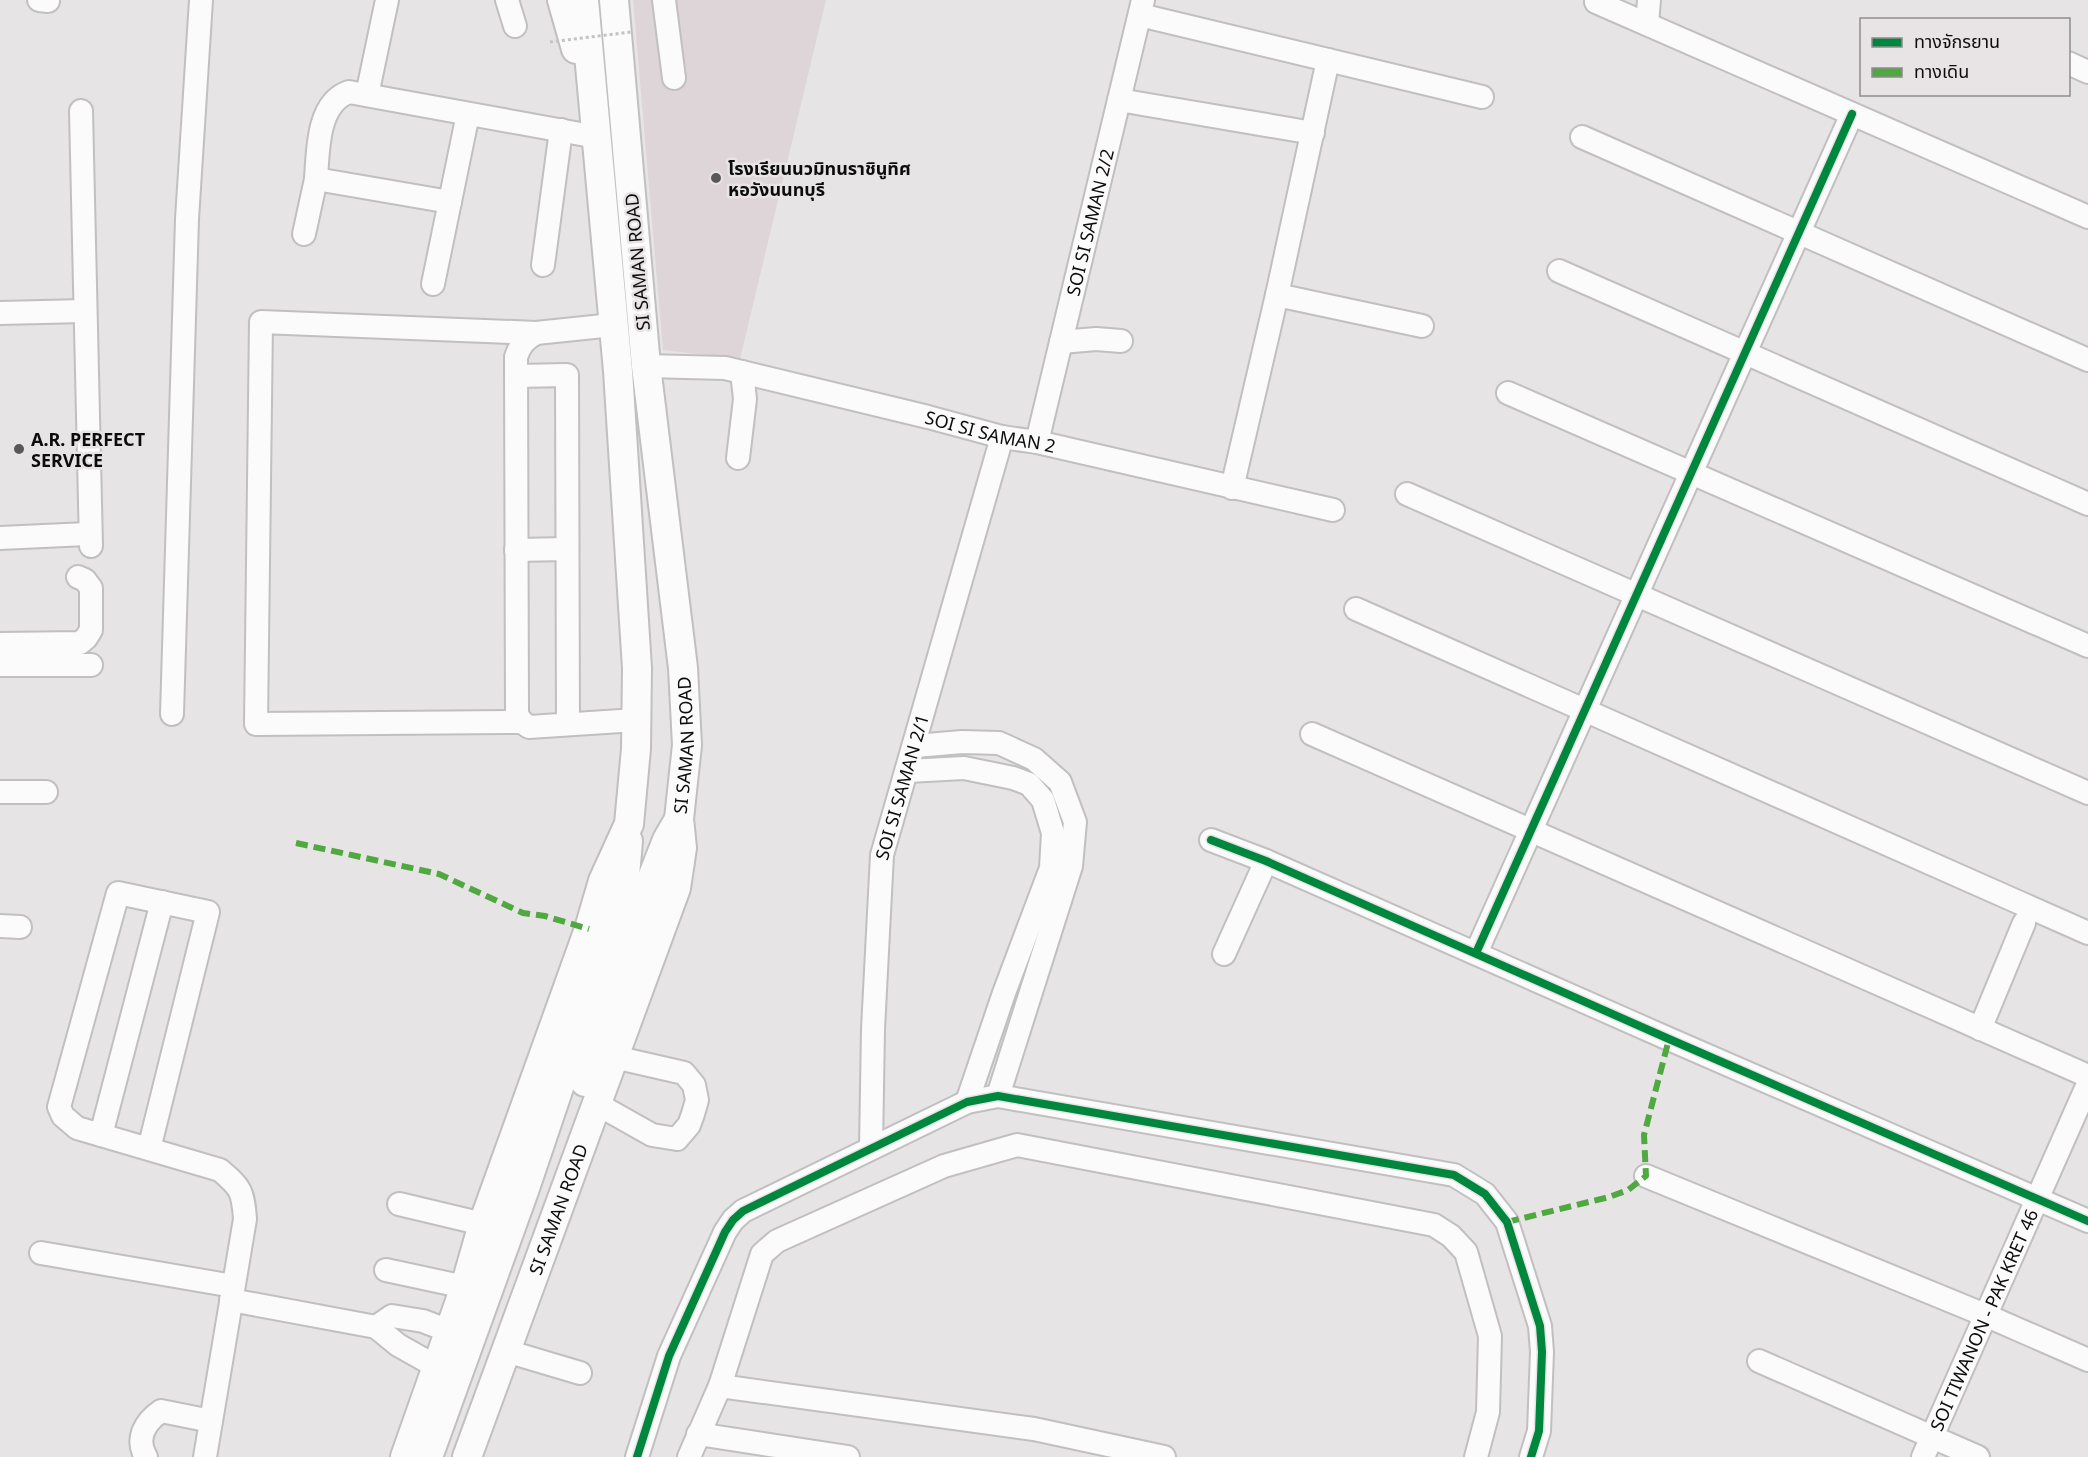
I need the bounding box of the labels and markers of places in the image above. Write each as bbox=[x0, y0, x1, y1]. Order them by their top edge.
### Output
place label: โรงเรียนนวมิทนราชินูทิศ หอวังนนทบุรี bbox=[728, 156, 911, 201]
marker: โรงเรียนนวมิทนราชินูทิศ หอวังนนทบุรี bbox=[709, 171, 723, 185]
place label: A.R. PERFECT SERVICE bbox=[31, 427, 146, 472]
marker: A.R. PERFECT SERVICE bbox=[12, 442, 26, 456]

